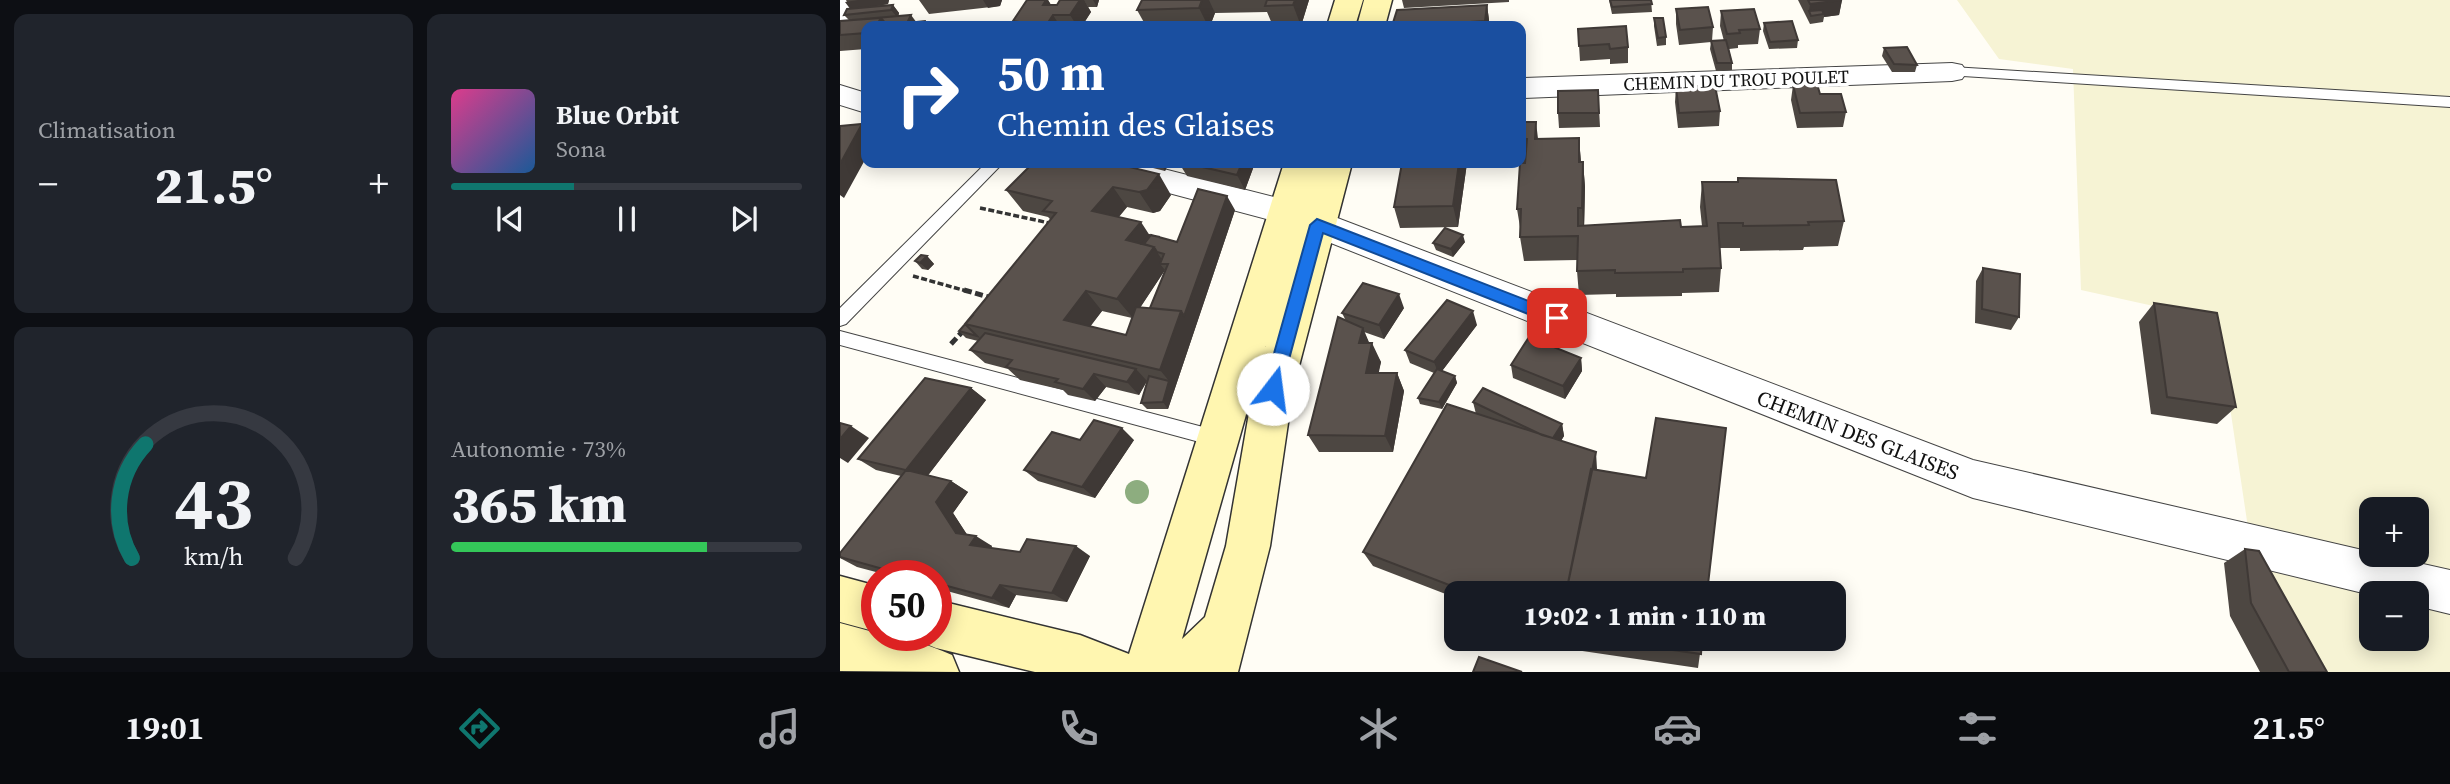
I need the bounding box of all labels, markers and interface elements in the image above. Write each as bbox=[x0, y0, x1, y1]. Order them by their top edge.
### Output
text: 50 m bbox=[997, 39, 1105, 106]
icon: right bbox=[882, 49, 973, 140]
street label: CHEMIN DU TROU POULET bbox=[1623, 64, 1849, 96]
text: Blue Orbit bbox=[556, 97, 679, 133]
text: Chemin des Glaises bbox=[997, 103, 1275, 147]
text: Climatisation bbox=[38, 114, 176, 146]
text: Sona bbox=[556, 133, 606, 165]
text: 21.5° bbox=[154, 149, 273, 220]
text: − bbox=[38, 158, 58, 210]
text: + bbox=[369, 158, 389, 210]
icon: previous bbox=[491, 200, 529, 238]
icon: pause bbox=[608, 200, 646, 238]
icon: next bbox=[725, 200, 763, 238]
pin bbox=[1527, 288, 1587, 348]
icon: arrive bbox=[1538, 299, 1576, 337]
position arrow bbox=[1236, 352, 1310, 426]
street label: CHEMIN DES GLAISES bbox=[1753, 383, 1963, 487]
text: Autonomie · 73% bbox=[451, 433, 626, 465]
text: 43 bbox=[174, 454, 253, 553]
text: 365 km bbox=[451, 468, 627, 539]
map controls bbox=[2359, 497, 2429, 651]
button: + bbox=[2359, 497, 2429, 567]
text: km/h bbox=[184, 539, 243, 573]
speed limit sign: 50 bbox=[861, 560, 952, 651]
button: − bbox=[2359, 581, 2429, 651]
text: 19:02 · 1 min · 110 m bbox=[1524, 598, 1766, 634]
icon: directions bbox=[455, 704, 504, 753]
icon: music bbox=[755, 704, 804, 753]
icon: phone bbox=[1054, 704, 1103, 753]
icon: climate bbox=[1354, 704, 1403, 753]
icon: car bbox=[1653, 704, 1702, 753]
icon: filters bbox=[1953, 704, 2002, 753]
text: 19:01 bbox=[125, 706, 204, 750]
text: 21.5° bbox=[2253, 706, 2325, 750]

